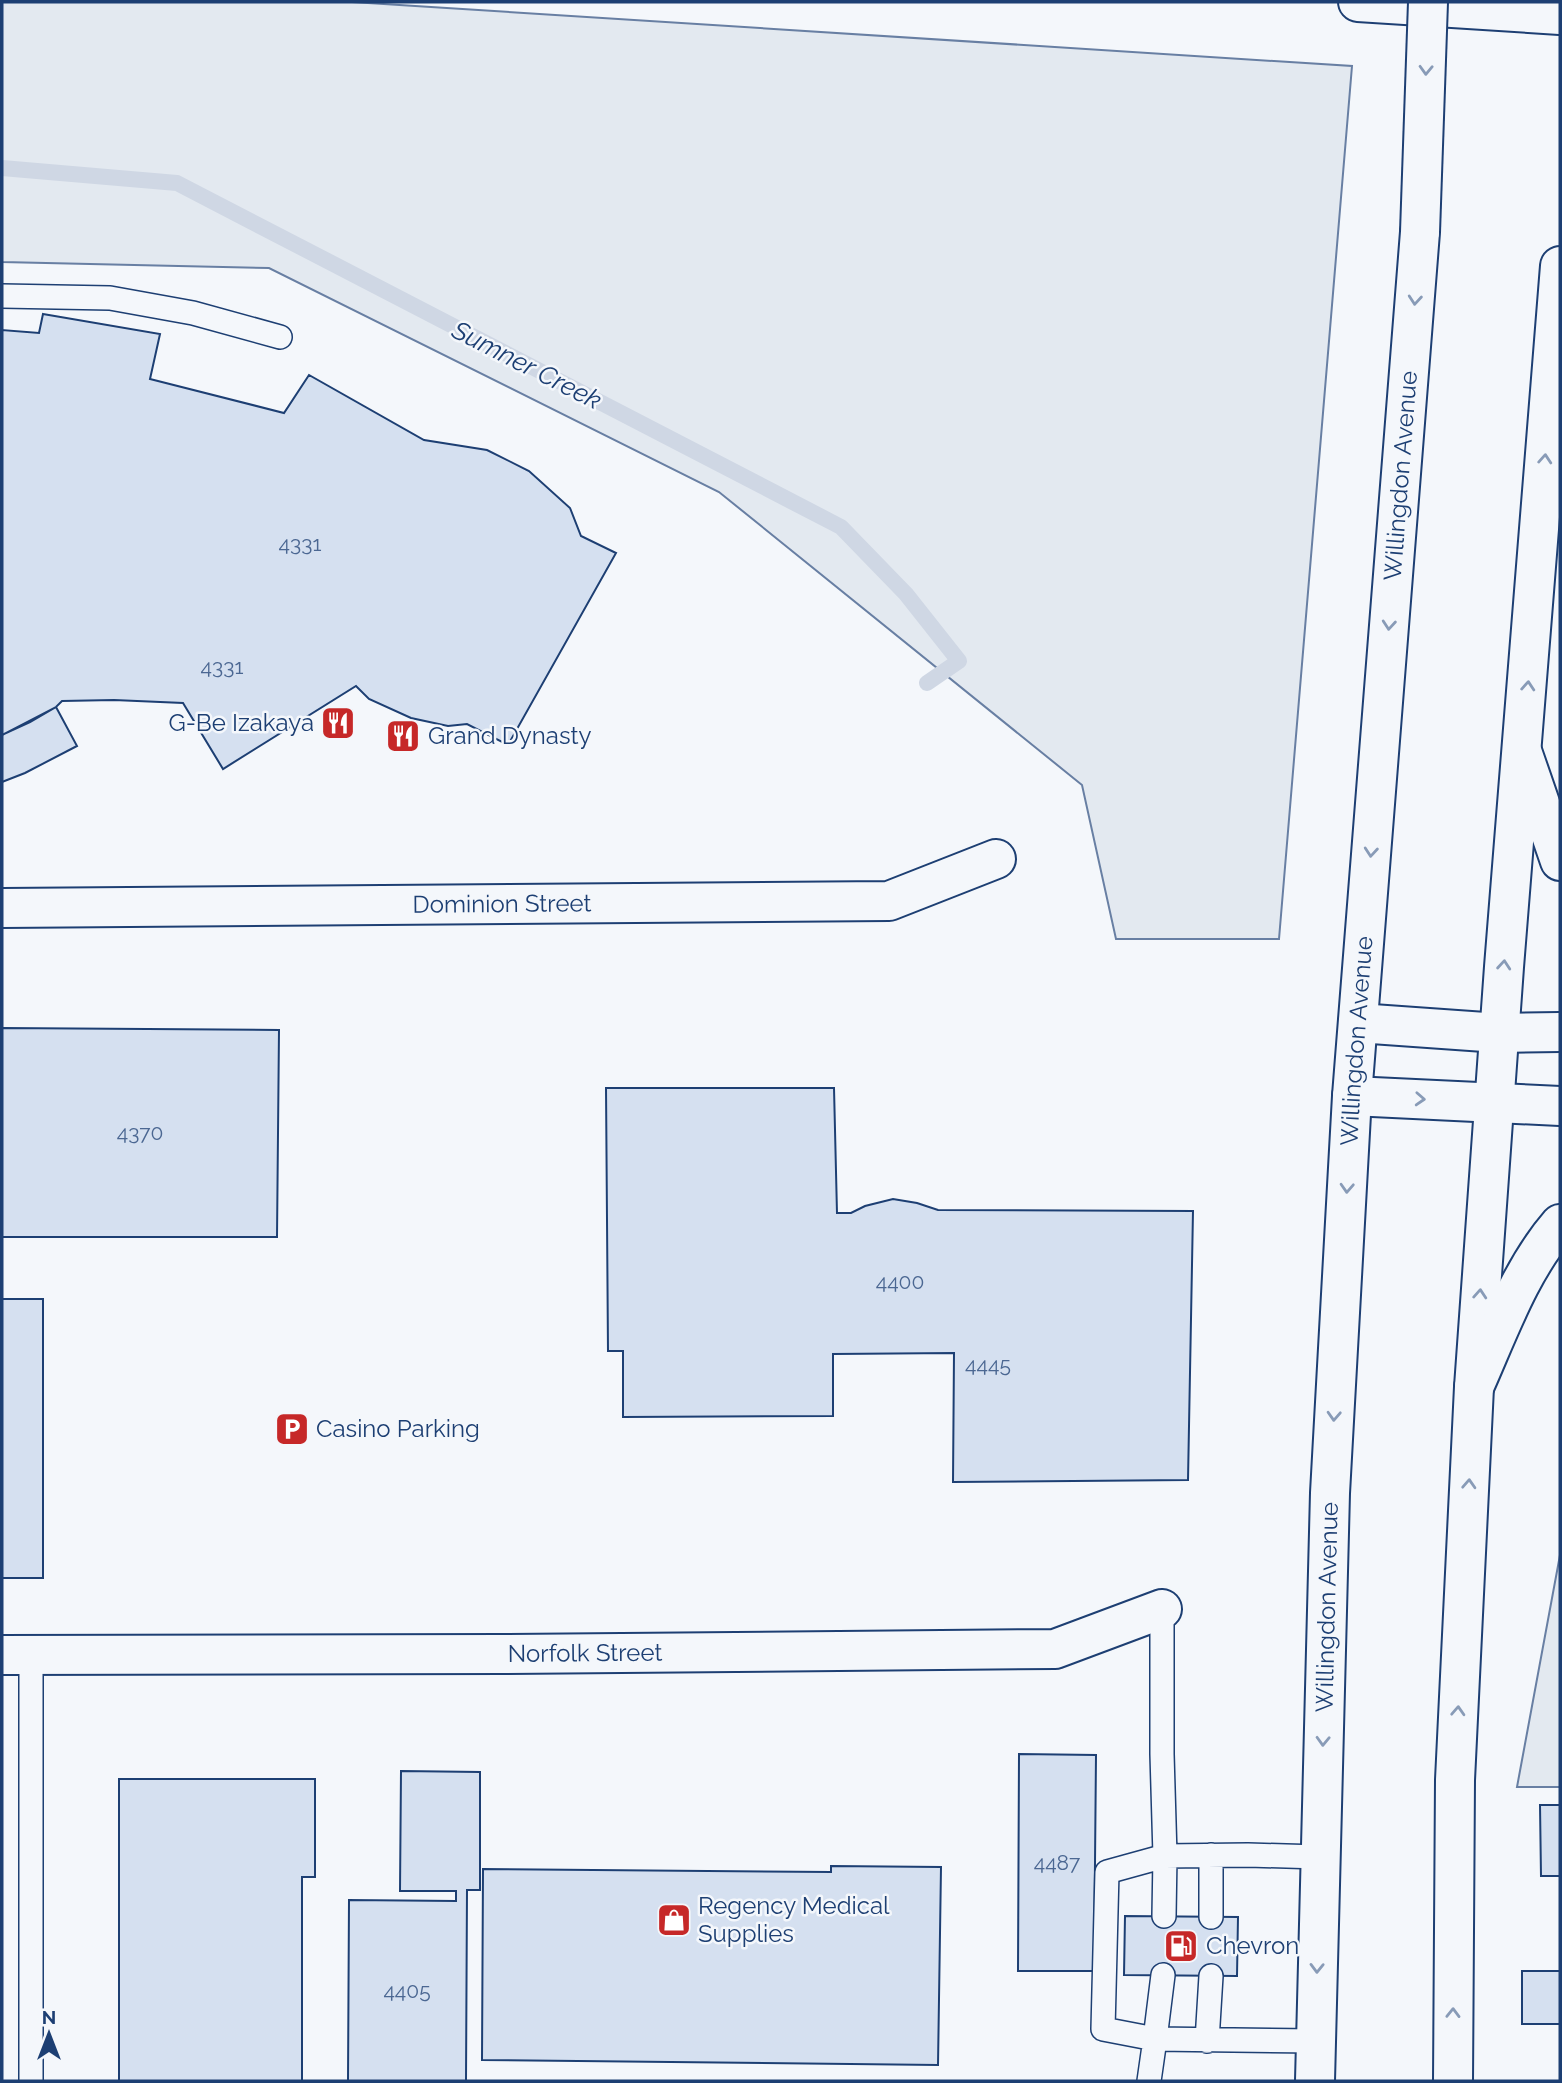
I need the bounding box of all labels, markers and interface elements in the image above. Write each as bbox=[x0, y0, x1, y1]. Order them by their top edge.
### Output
one-way arrow bbox=[1418, 65, 1433, 76]
one-way arrow bbox=[1408, 295, 1423, 306]
water label: Sumner Creek bbox=[446, 314, 607, 415]
street label: Willingdon Avenue bbox=[1378, 370, 1423, 582]
one-way arrow bbox=[1537, 453, 1552, 464]
house number: 4331 bbox=[279, 531, 321, 556]
one-way arrow bbox=[1382, 620, 1397, 631]
house number: 4331 bbox=[201, 654, 243, 679]
one-way arrow bbox=[1520, 680, 1535, 691]
restaurant icon: G-Be Izakaya bbox=[319, 704, 357, 742]
place label: G-Be Izakaya bbox=[169, 708, 314, 737]
restaurant icon: Grand Dynasty bbox=[384, 717, 422, 755]
place label: Grand Dynasty bbox=[428, 721, 592, 750]
one-way arrow bbox=[1364, 846, 1379, 857]
street label: Dominion Street bbox=[412, 888, 592, 919]
street label: Willingdon Avenue bbox=[1334, 935, 1379, 1147]
one-way arrow bbox=[1496, 959, 1511, 970]
one-way arrow bbox=[1415, 1092, 1426, 1107]
house number: 4370 bbox=[117, 1120, 163, 1145]
one-way arrow bbox=[1339, 1183, 1354, 1194]
house number: 4400 bbox=[876, 1269, 924, 1294]
one-way arrow bbox=[1473, 1288, 1488, 1299]
house number: 4445 bbox=[965, 1352, 1011, 1377]
parking icon: Casino Parking bbox=[273, 1410, 311, 1448]
one-way arrow bbox=[1327, 1410, 1342, 1421]
place label: Casino Parking bbox=[316, 1414, 480, 1443]
one-way arrow bbox=[1462, 1478, 1477, 1489]
street label: Willingdon Avenue bbox=[1309, 1502, 1344, 1713]
street label: Norfolk Street bbox=[507, 1638, 663, 1668]
one-way arrow bbox=[1451, 1706, 1466, 1717]
one-way arrow bbox=[1315, 1736, 1330, 1747]
house number: 4487 bbox=[1034, 1850, 1081, 1875]
place label: Regency Medical Supplies bbox=[698, 1891, 890, 1948]
shop icon: Regency Medical Supplies bbox=[655, 1901, 693, 1939]
fuel station icon: Chevron bbox=[1162, 1927, 1200, 1965]
place label: Chevron bbox=[1206, 1931, 1299, 1960]
one-way arrow bbox=[1309, 1963, 1324, 1974]
house number: 4405 bbox=[383, 1978, 431, 2003]
north arrow bbox=[14, 1999, 84, 2069]
text: N bbox=[42, 2006, 56, 2028]
one-way arrow bbox=[1445, 2007, 1461, 2018]

